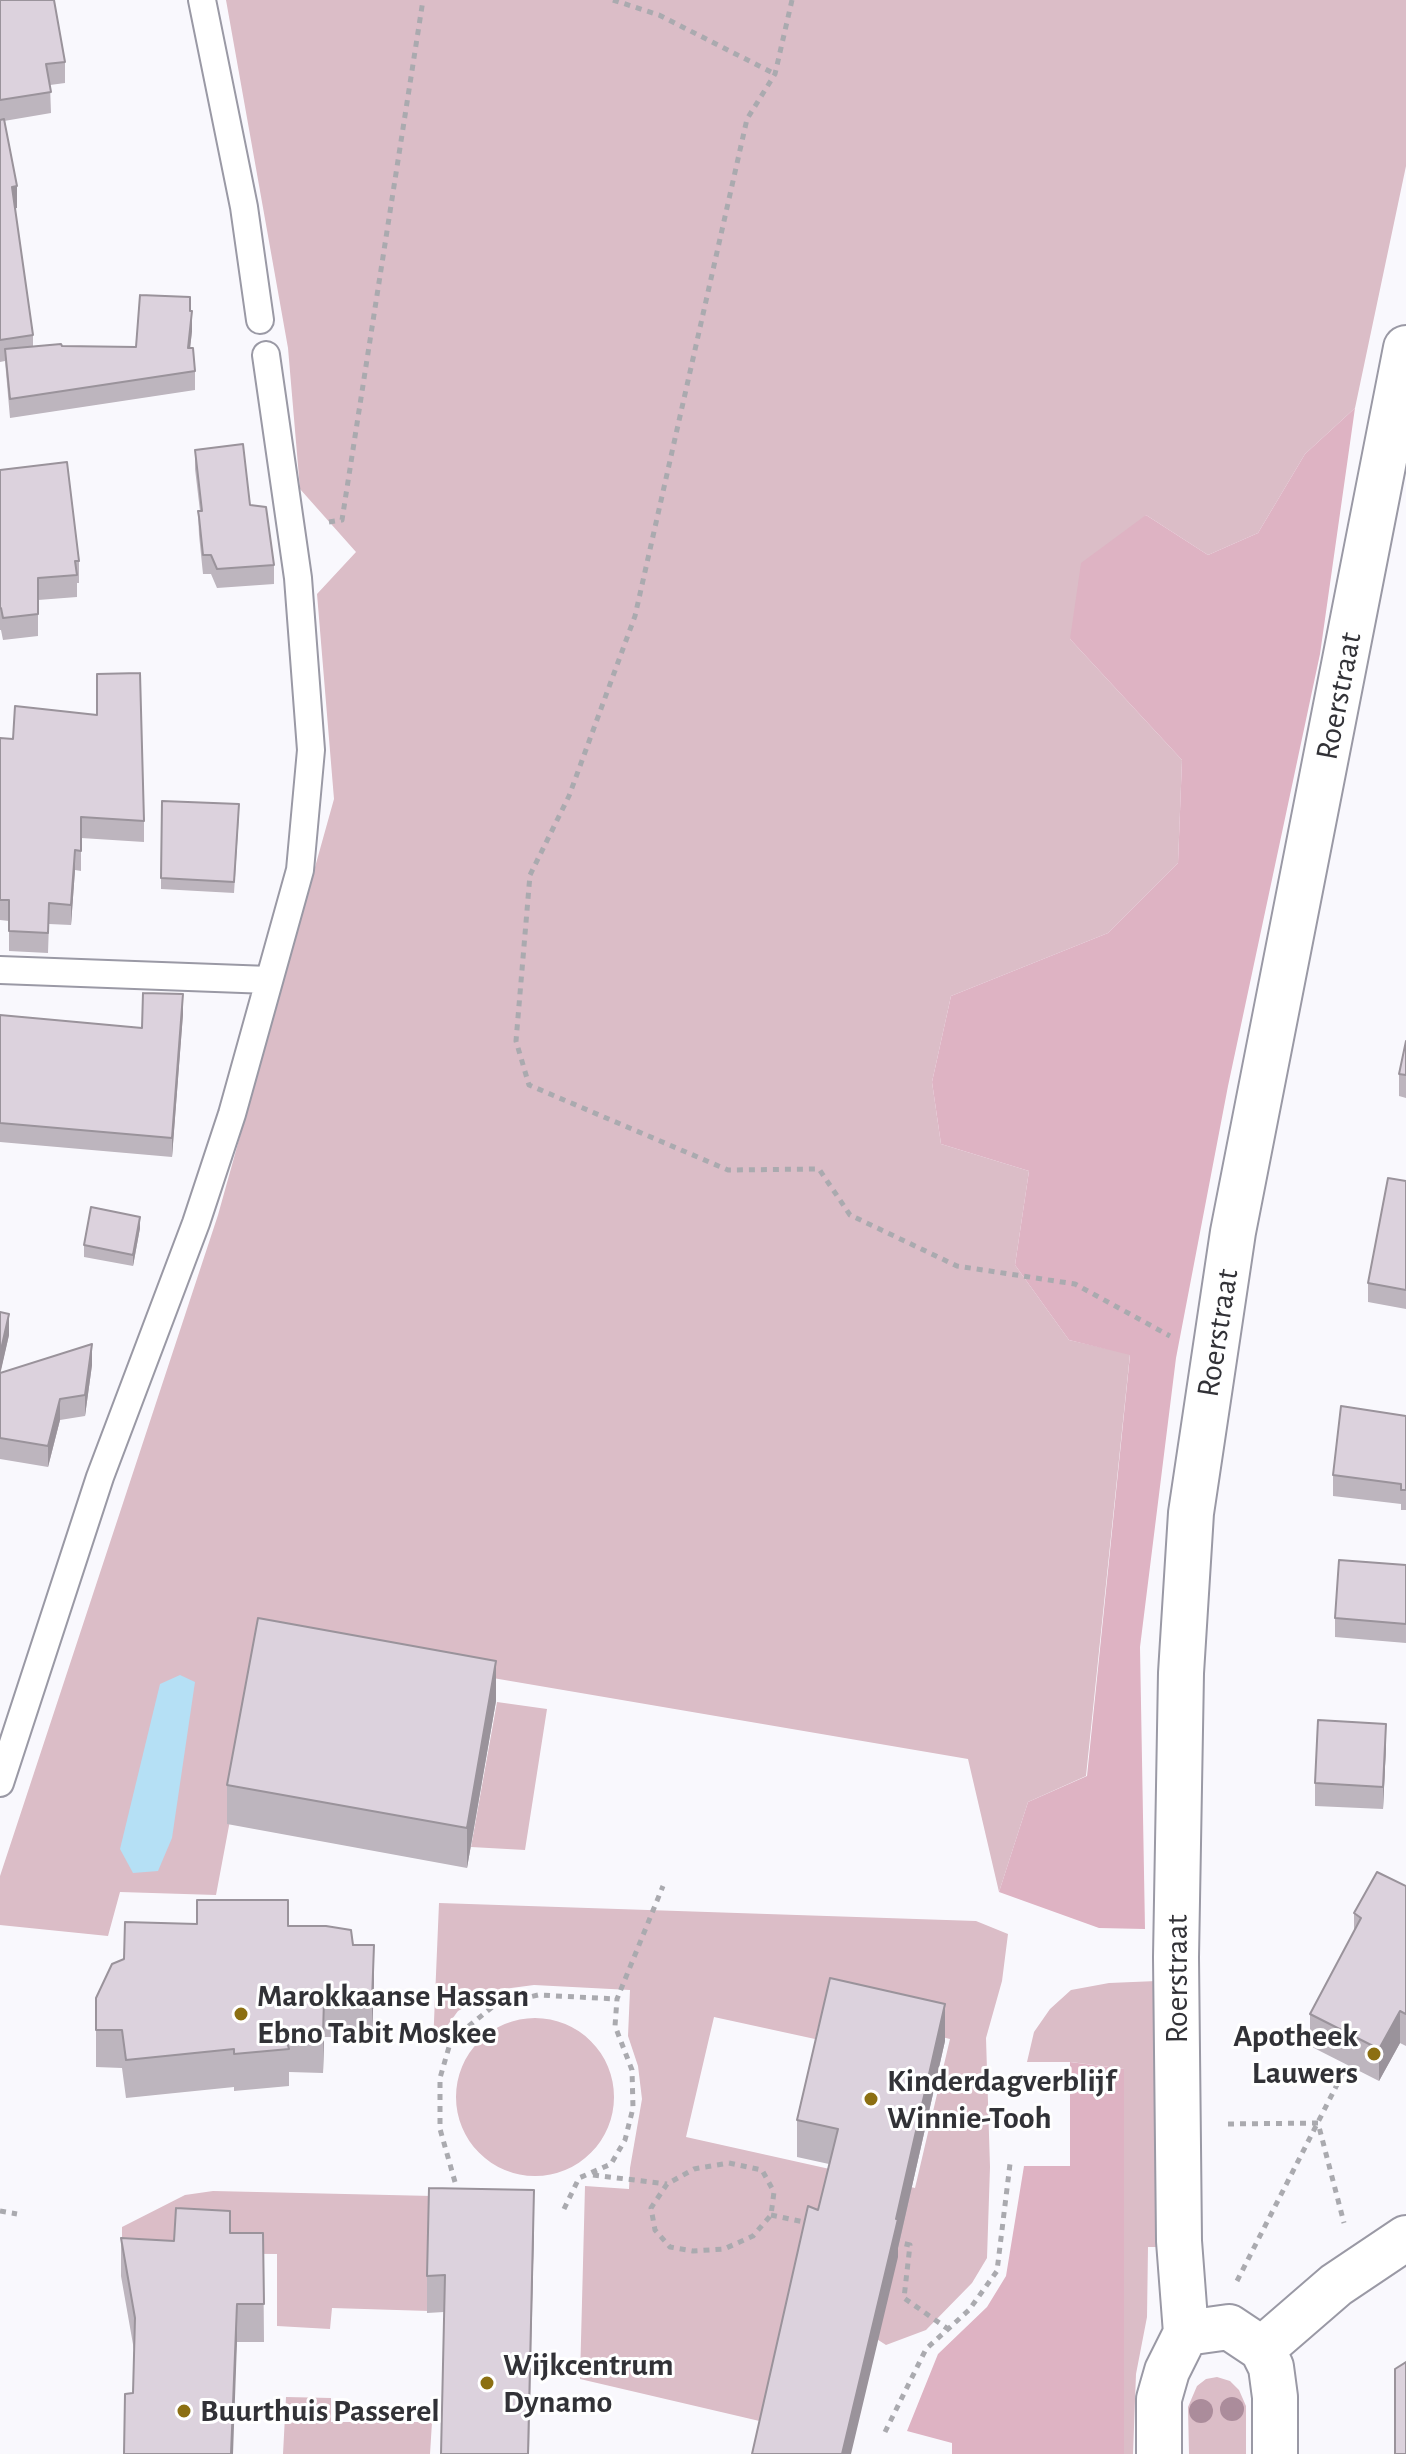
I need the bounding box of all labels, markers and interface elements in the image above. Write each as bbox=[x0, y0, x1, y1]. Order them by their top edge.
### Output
street label: Roerstraat bbox=[1308, 629, 1370, 763]
street label: Roerstraat bbox=[1189, 1266, 1247, 1400]
street label: Roerstraat bbox=[1158, 1914, 1196, 2044]
place label: Marokkaanse Hassan Ebno Tabit Moskee bbox=[257, 1977, 529, 2052]
marker: Marokkaanse Hassan Ebno Tabit Moskee bbox=[232, 2005, 250, 2023]
place label: Apotheek Lauwers bbox=[1233, 2017, 1358, 2092]
marker: Apotheek Lauwers bbox=[1365, 2045, 1383, 2063]
place label: Kinderdagverblijf Winnie-Tooh bbox=[887, 2062, 1116, 2137]
marker: Kinderdagverblijf Winnie-Tooh bbox=[862, 2090, 880, 2108]
place label: Wijkcentrum Dynamo bbox=[503, 2346, 673, 2421]
marker: Wijkcentrum Dynamo bbox=[478, 2374, 496, 2392]
place label: Buurthuis Passerel bbox=[200, 2392, 440, 2430]
marker: Buurthuis Passerel bbox=[175, 2402, 193, 2420]

